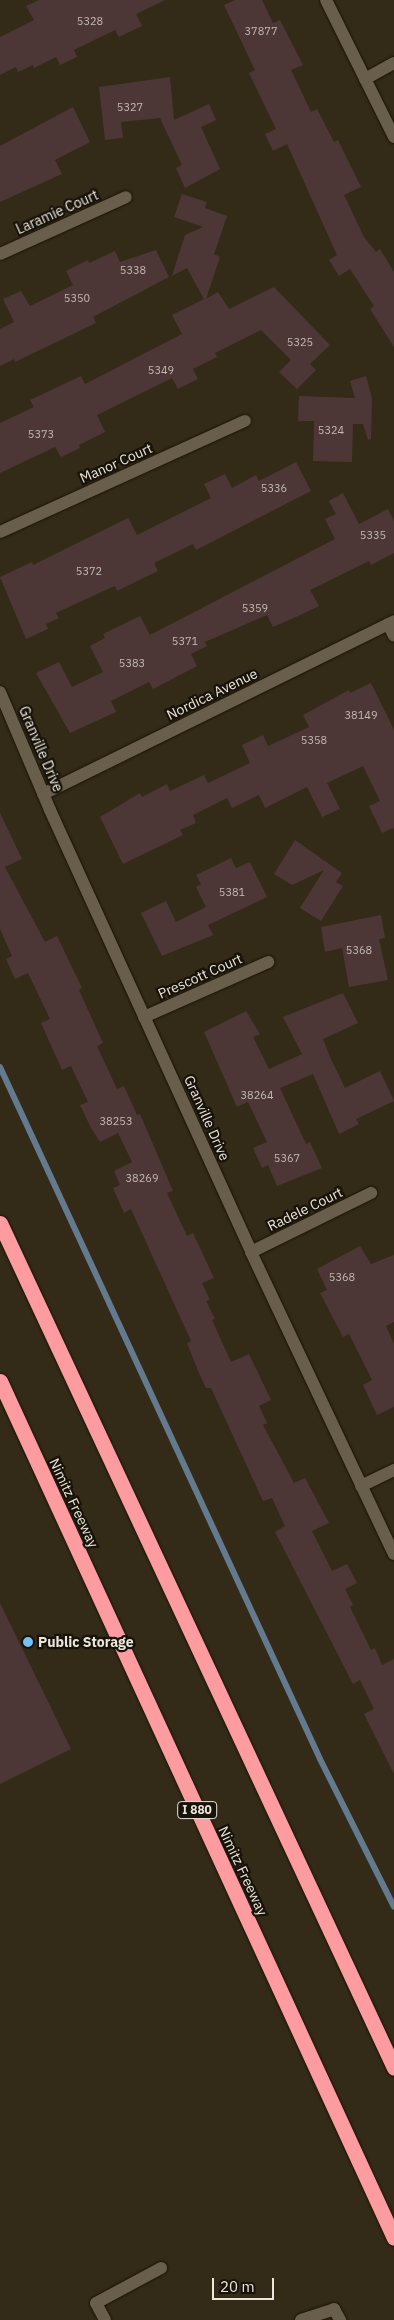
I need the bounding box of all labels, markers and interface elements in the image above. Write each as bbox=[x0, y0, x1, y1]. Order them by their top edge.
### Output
house number: 5328 bbox=[77, 14, 103, 28]
house number: 37877 bbox=[245, 24, 277, 38]
house number: 5327 bbox=[117, 100, 143, 114]
street label: Laramie Court bbox=[13, 186, 101, 238]
house number: 5338 bbox=[120, 263, 146, 277]
house number: 5350 bbox=[64, 291, 90, 305]
house number: 5325 bbox=[287, 335, 313, 349]
house number: 5349 bbox=[148, 363, 174, 377]
house number: 5324 bbox=[318, 423, 344, 437]
house number: 5373 bbox=[28, 427, 54, 441]
street label: Manor Court bbox=[77, 440, 155, 486]
house number: 5336 bbox=[261, 481, 287, 495]
house number: 5335 bbox=[360, 528, 386, 542]
house number: 5372 bbox=[76, 564, 102, 578]
house number: 5359 bbox=[242, 601, 268, 615]
house number: 5371 bbox=[172, 634, 198, 648]
house number: 5383 bbox=[119, 656, 145, 670]
street label: Nordica Avenue bbox=[164, 665, 260, 723]
street label: Granville Drive bbox=[15, 704, 67, 794]
house number: 38149 bbox=[345, 708, 377, 722]
house number: 5358 bbox=[301, 733, 327, 747]
house number: 5381 bbox=[219, 885, 245, 899]
house number: 5368 bbox=[346, 943, 372, 957]
street label: Prescott Court bbox=[155, 950, 245, 1002]
street label: Granville Drive bbox=[181, 1073, 233, 1163]
house number: 38264 bbox=[241, 1088, 273, 1102]
house number: 38253 bbox=[100, 1114, 132, 1128]
house number: 5367 bbox=[274, 1151, 300, 1165]
house number: 38269 bbox=[126, 1171, 158, 1185]
street label: Radele Court bbox=[265, 1184, 345, 1234]
house number: 5368 bbox=[329, 1270, 355, 1284]
street label: Nimitz Freeway bbox=[46, 1456, 102, 1550]
place label: Public Storage bbox=[38, 1634, 134, 1650]
marker: Public Storage bbox=[22, 1636, 34, 1648]
road number: I 880 bbox=[177, 1800, 217, 1820]
street label: Nimitz Freeway bbox=[215, 1824, 271, 1918]
scale bar bbox=[214, 2268, 276, 2300]
text: 20 m bbox=[220, 2277, 255, 2296]

